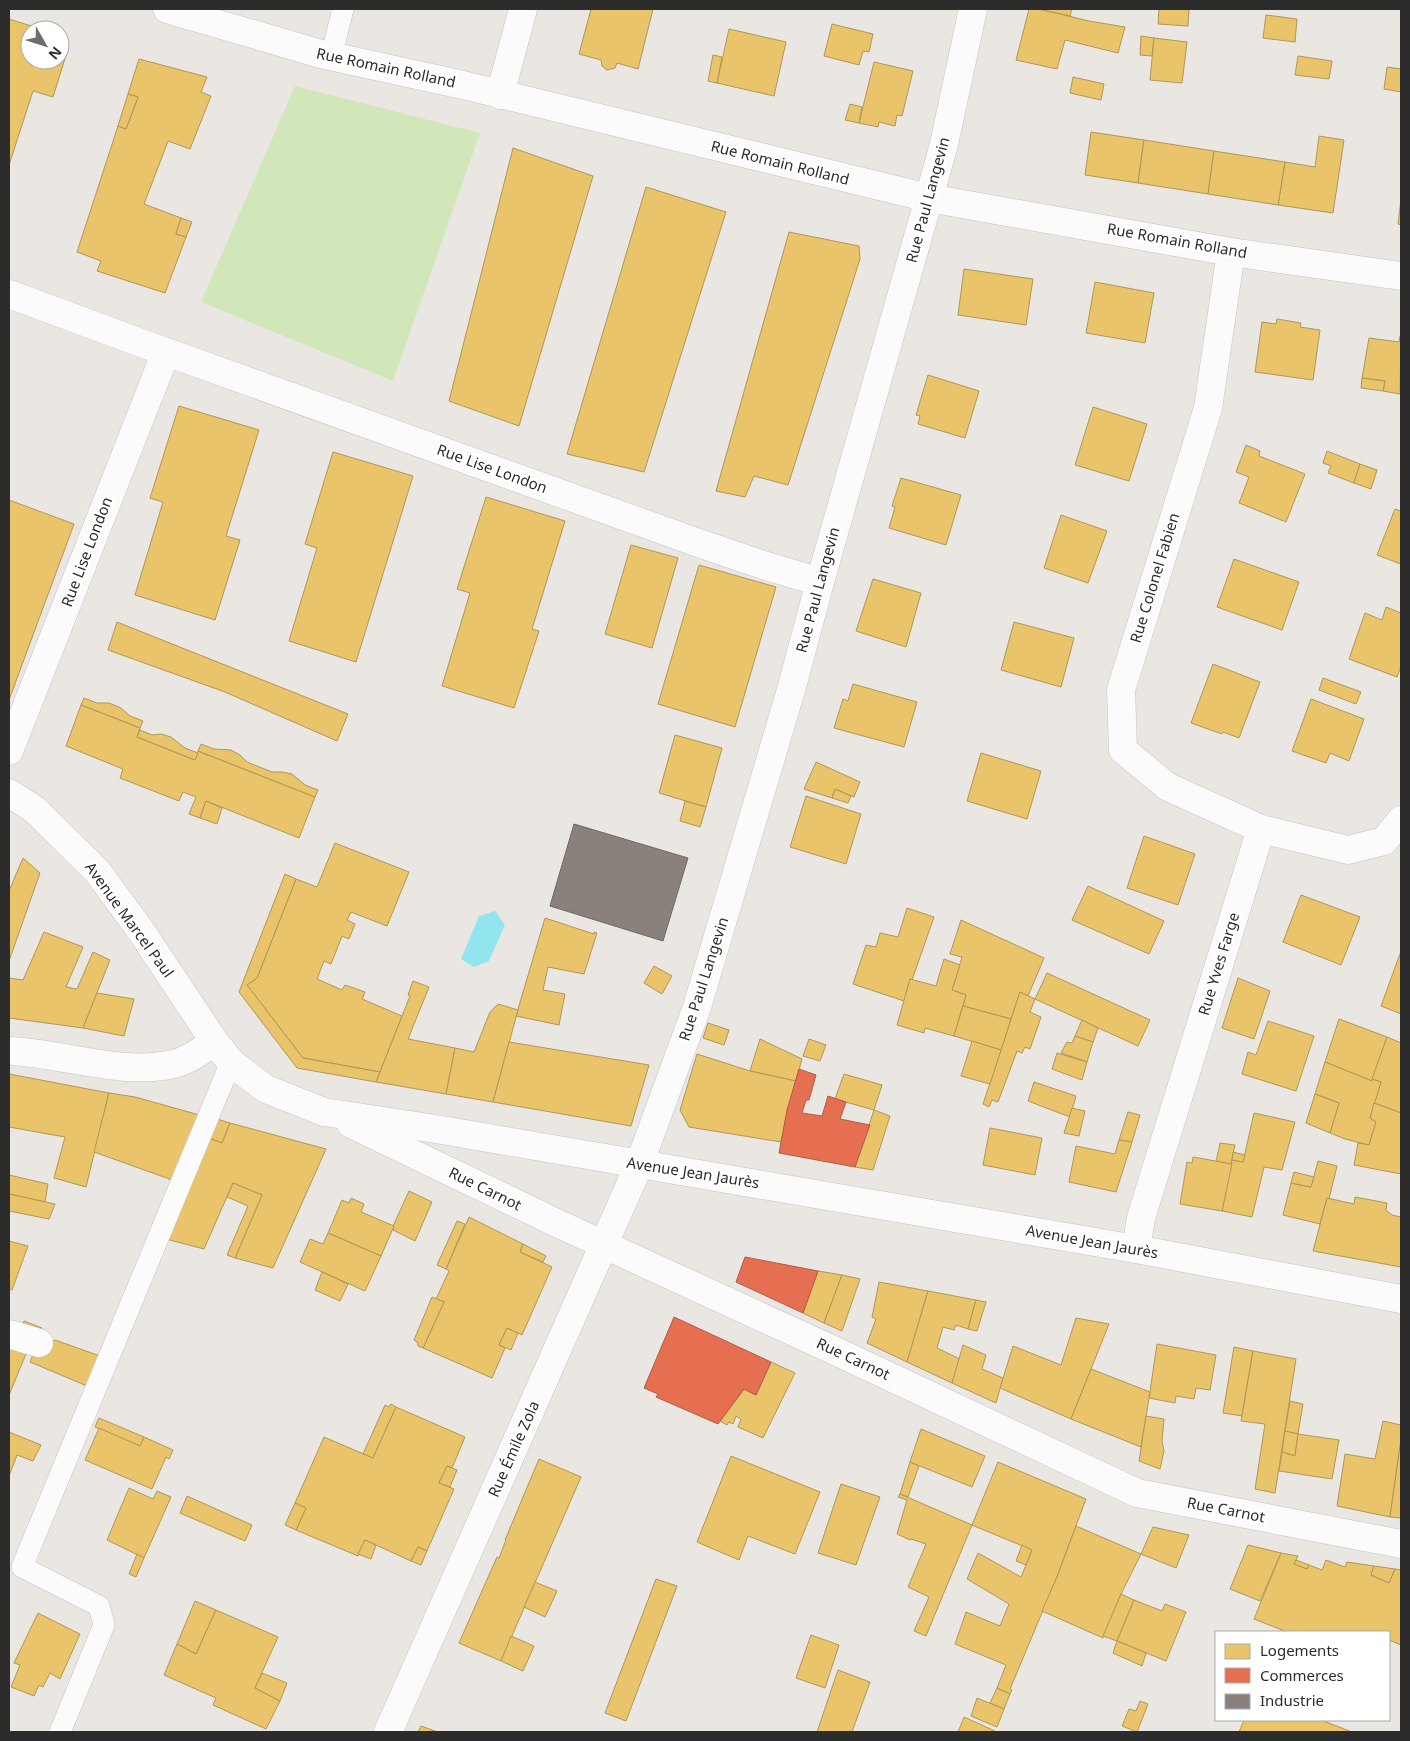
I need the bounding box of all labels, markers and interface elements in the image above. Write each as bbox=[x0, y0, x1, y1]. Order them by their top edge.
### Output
north arrow bbox=[20, 20, 70, 70]
street label: Rue Romain Rolland bbox=[315, 42, 458, 92]
text: N bbox=[45, 43, 66, 64]
street label: Rue Romain Rolland bbox=[709, 135, 852, 189]
street label: Rue Paul Langevin bbox=[901, 135, 953, 265]
street label: Rue Romain Rolland bbox=[1106, 218, 1249, 262]
street label: Rue Lise London bbox=[434, 439, 550, 497]
street label: Rue Lise London bbox=[56, 494, 116, 609]
street label: Rue Colonel Fabien bbox=[1125, 510, 1183, 645]
street label: Rue Paul Langevin bbox=[791, 525, 843, 655]
street label: Avenue Marcel Paul bbox=[81, 857, 179, 981]
street label: Rue Yves Farge bbox=[1193, 910, 1243, 1018]
street label: Rue Paul Langevin bbox=[674, 914, 733, 1043]
street label: Avenue Jean Jaurès bbox=[625, 1152, 761, 1192]
street label: Rue Carnot bbox=[446, 1162, 526, 1215]
street label: Avenue Jean Jaurès bbox=[1024, 1220, 1160, 1263]
street label: Rue Carnot bbox=[813, 1332, 894, 1384]
street label: Rue Émile Zola bbox=[483, 1397, 543, 1500]
street label: Rue Carnot bbox=[1186, 1492, 1267, 1526]
legend bbox=[1215, 1631, 1390, 1721]
text: Logements bbox=[1260, 1640, 1339, 1660]
text: Commerces bbox=[1260, 1665, 1344, 1685]
text: Industrie bbox=[1260, 1690, 1324, 1710]

